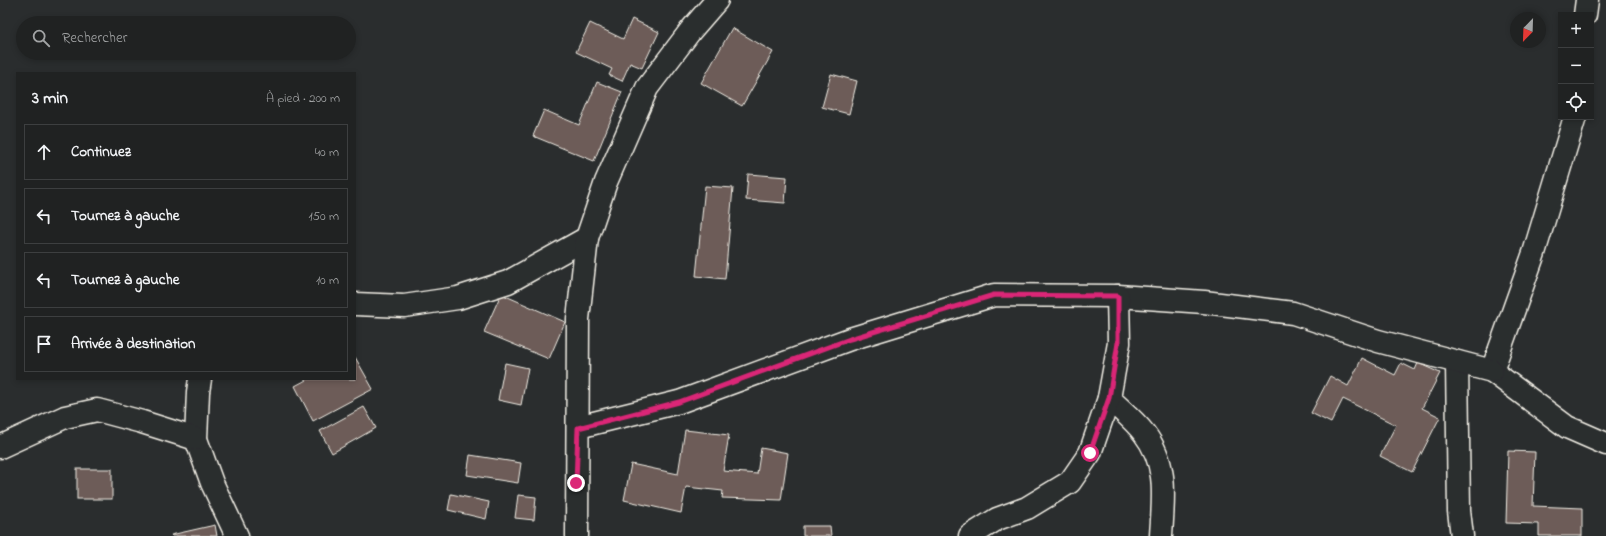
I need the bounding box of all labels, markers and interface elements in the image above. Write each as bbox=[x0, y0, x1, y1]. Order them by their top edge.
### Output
north arrow bbox=[1510, 12, 1546, 48]
map controls bbox=[1558, 12, 1594, 120]
button: + bbox=[1558, 12, 1594, 48]
search box bbox=[16, 16, 356, 60]
icon: search bbox=[30, 27, 52, 49]
text: Rechercher bbox=[62, 27, 127, 49]
button: − bbox=[1558, 48, 1594, 84]
button: locate bbox=[1558, 84, 1594, 120]
text: 3 min bbox=[32, 86, 68, 111]
text: À pied · 200 m bbox=[266, 89, 340, 108]
icon: ahead bbox=[33, 141, 55, 163]
text: Continuez bbox=[71, 141, 131, 163]
text: 40 m bbox=[315, 143, 339, 162]
icon: left bbox=[33, 205, 55, 227]
text: Tournez à gauche bbox=[71, 205, 179, 227]
text: 150 m bbox=[308, 207, 339, 226]
icon: left bbox=[33, 269, 55, 291]
text: Tournez à gauche bbox=[71, 269, 179, 291]
text: 10 m bbox=[316, 271, 339, 290]
icon: arrive bbox=[33, 333, 55, 355]
text: Arrivée à destination bbox=[71, 333, 196, 355]
route start bbox=[1081, 444, 1099, 462]
route end bbox=[567, 474, 585, 492]

